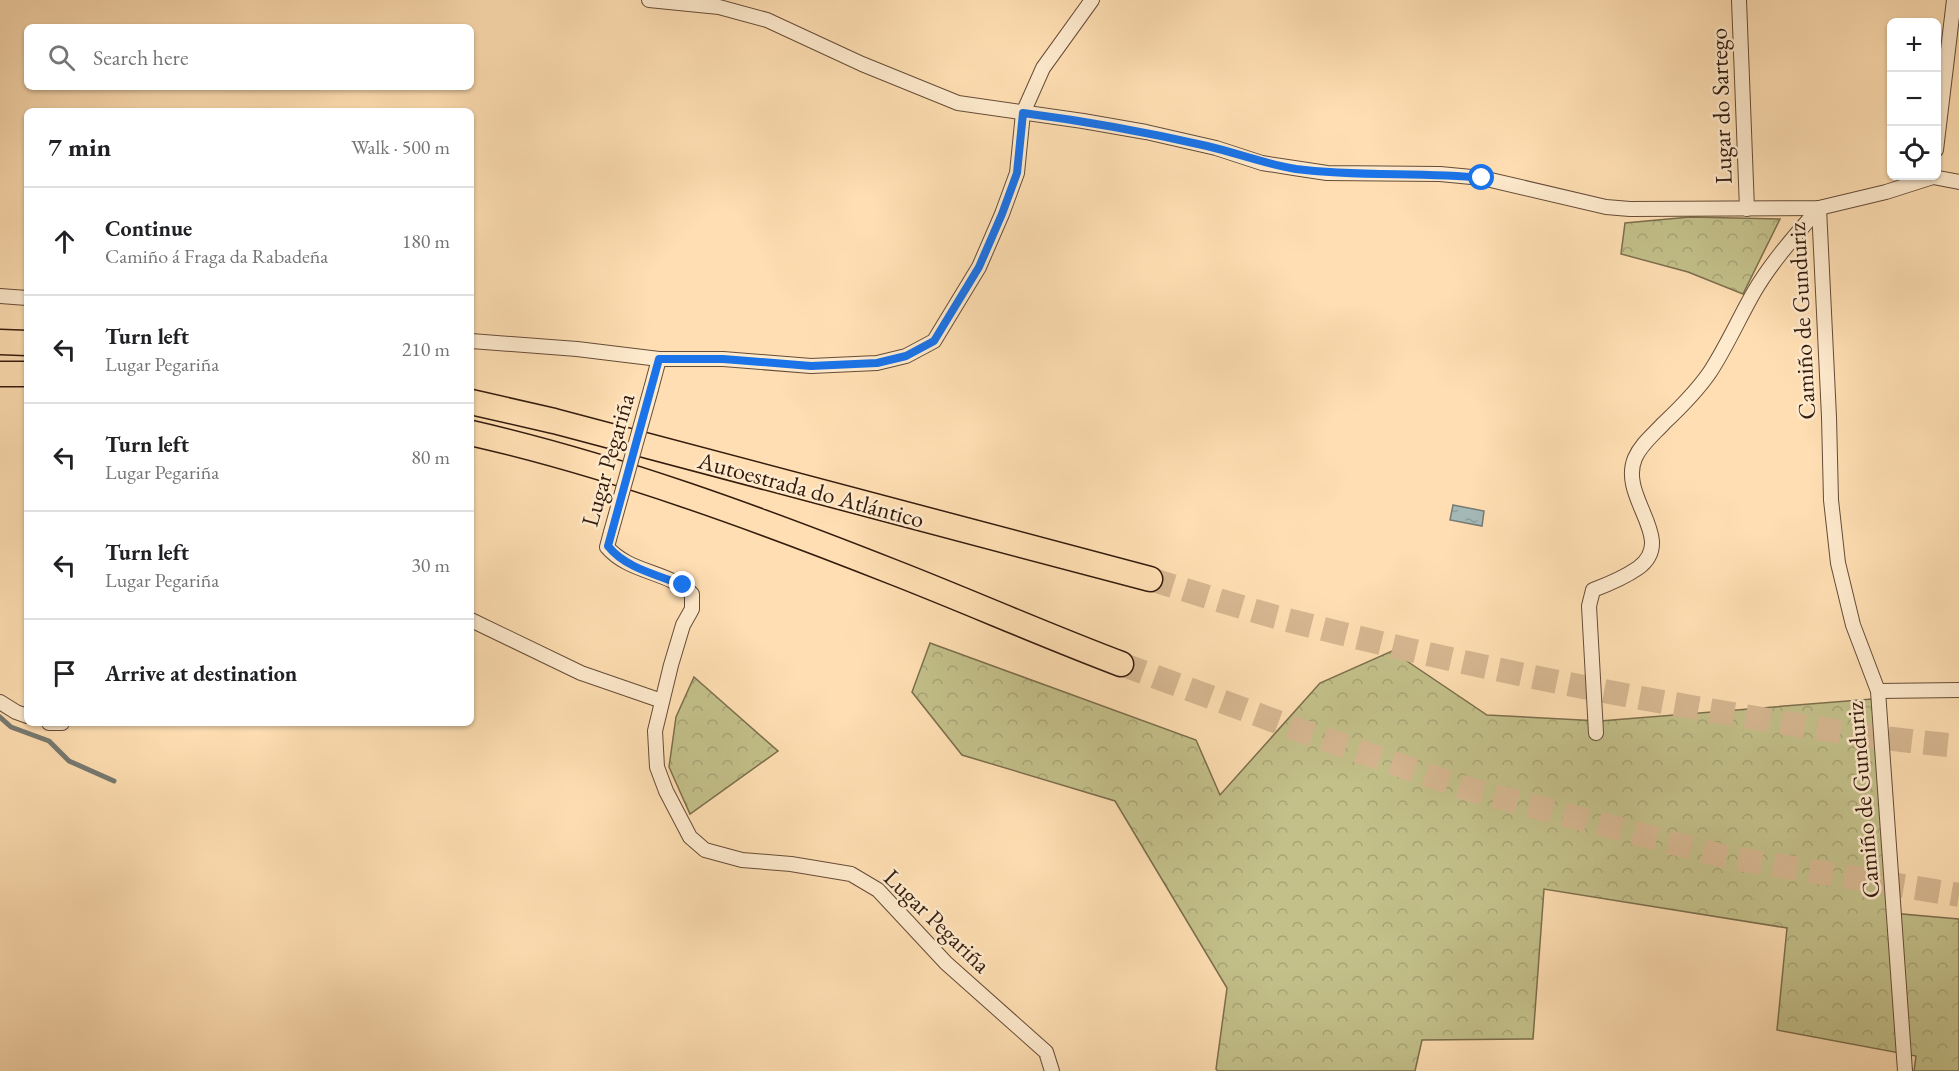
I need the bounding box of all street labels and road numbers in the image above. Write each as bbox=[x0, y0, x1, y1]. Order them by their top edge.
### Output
street label: Lugar do Sartego bbox=[1702, 27, 1739, 185]
street label: Camiño de Gunduriz bbox=[1781, 222, 1822, 420]
street label: Lugar Pegariña bbox=[574, 389, 641, 530]
street label: Autoestrada do Atlántico bbox=[694, 444, 928, 535]
street label: Camiño de Gunduriz bbox=[1838, 700, 1887, 900]
street label: Lugar Pegariña bbox=[877, 862, 998, 980]

